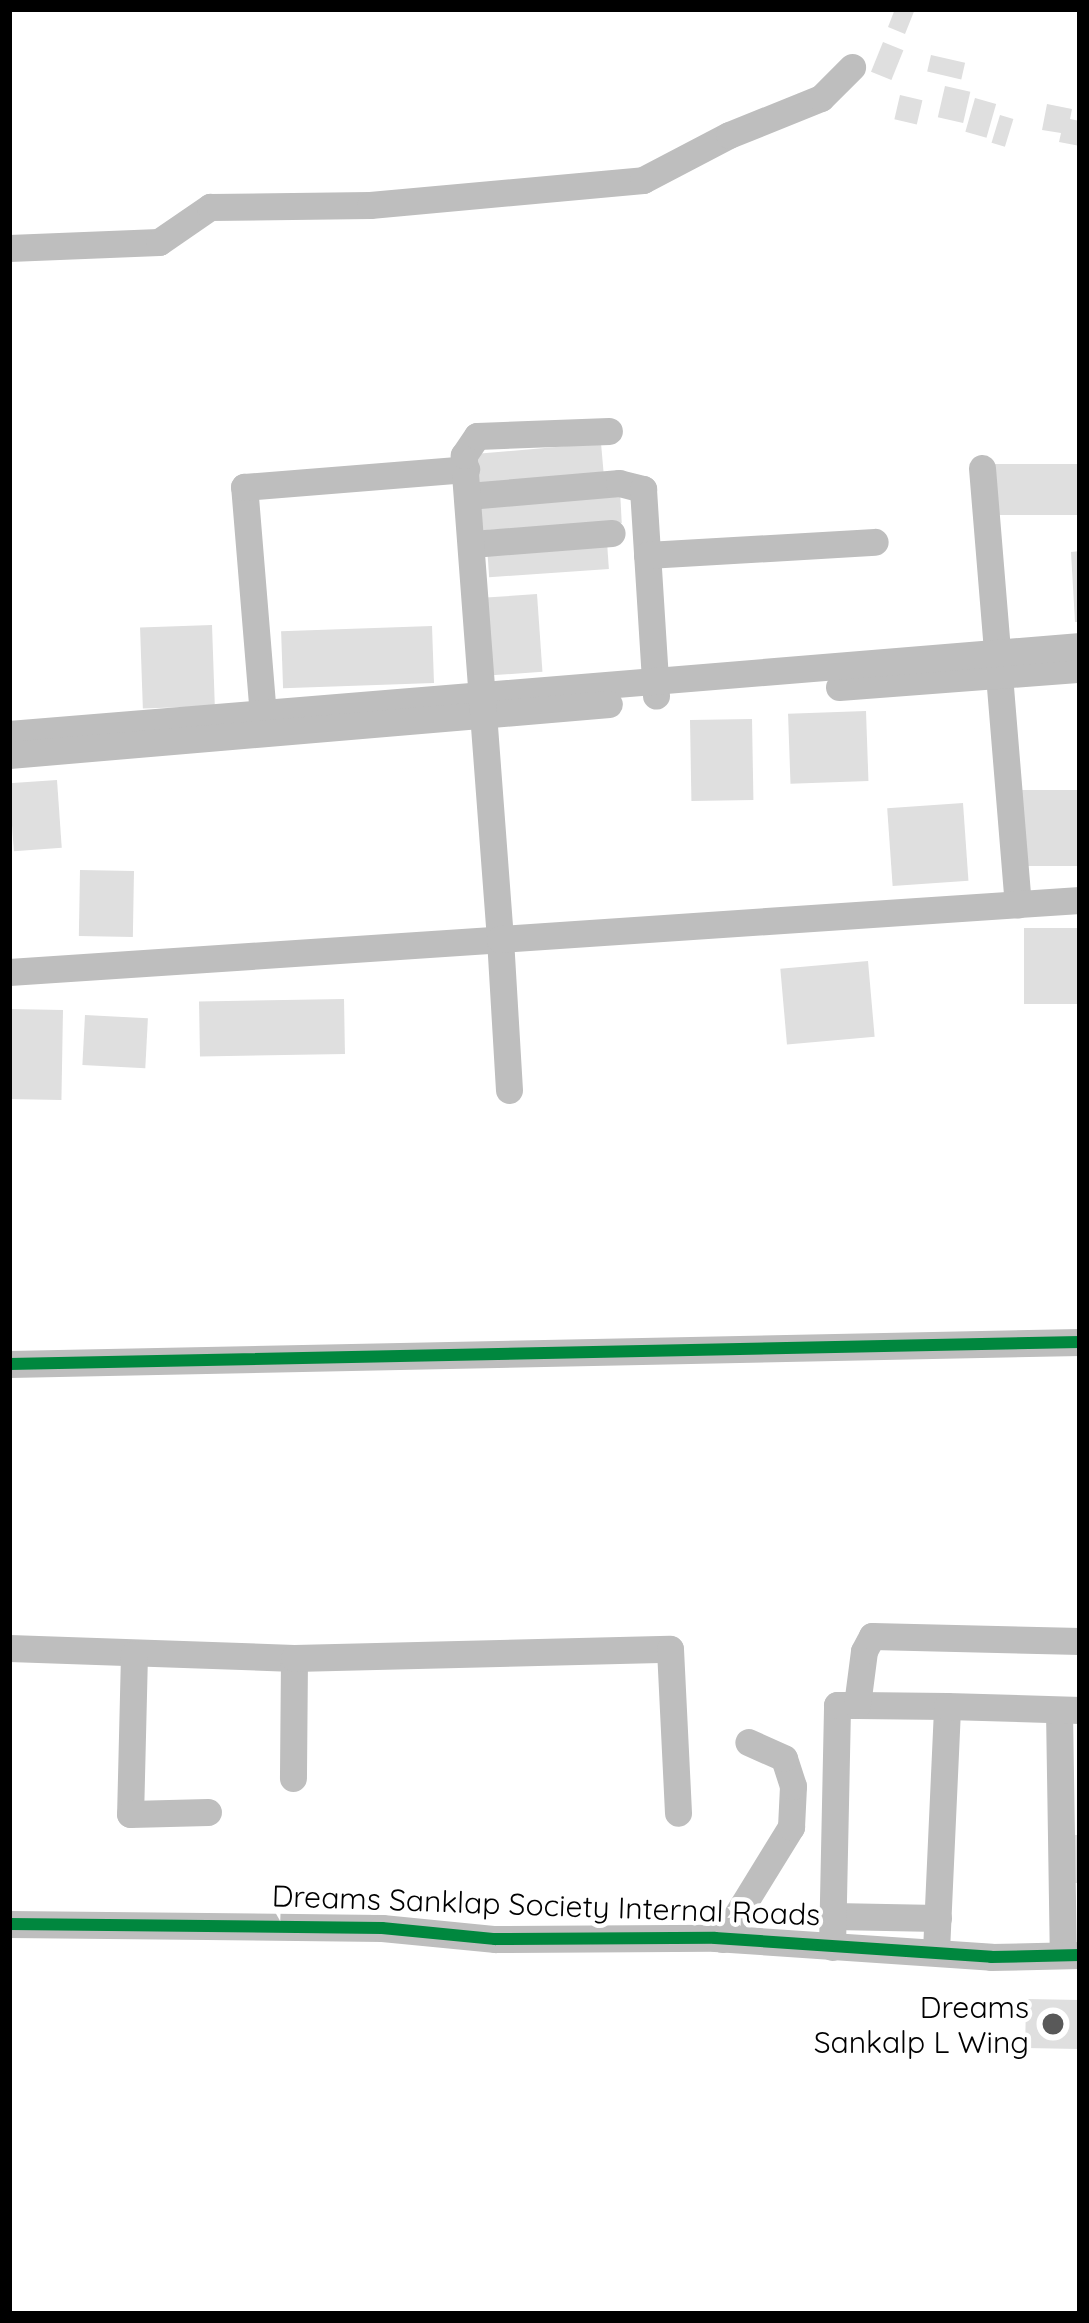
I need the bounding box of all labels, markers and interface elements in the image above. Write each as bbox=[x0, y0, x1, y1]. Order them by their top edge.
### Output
street label: Dreams Sanklap Society Internal Roads bbox=[271, 1877, 821, 1933]
place label: Dreams Sankalp L Wing bbox=[814, 1989, 1029, 2060]
marker: Dreams Sankalp L Wing bbox=[1040, 2011, 1066, 2037]

